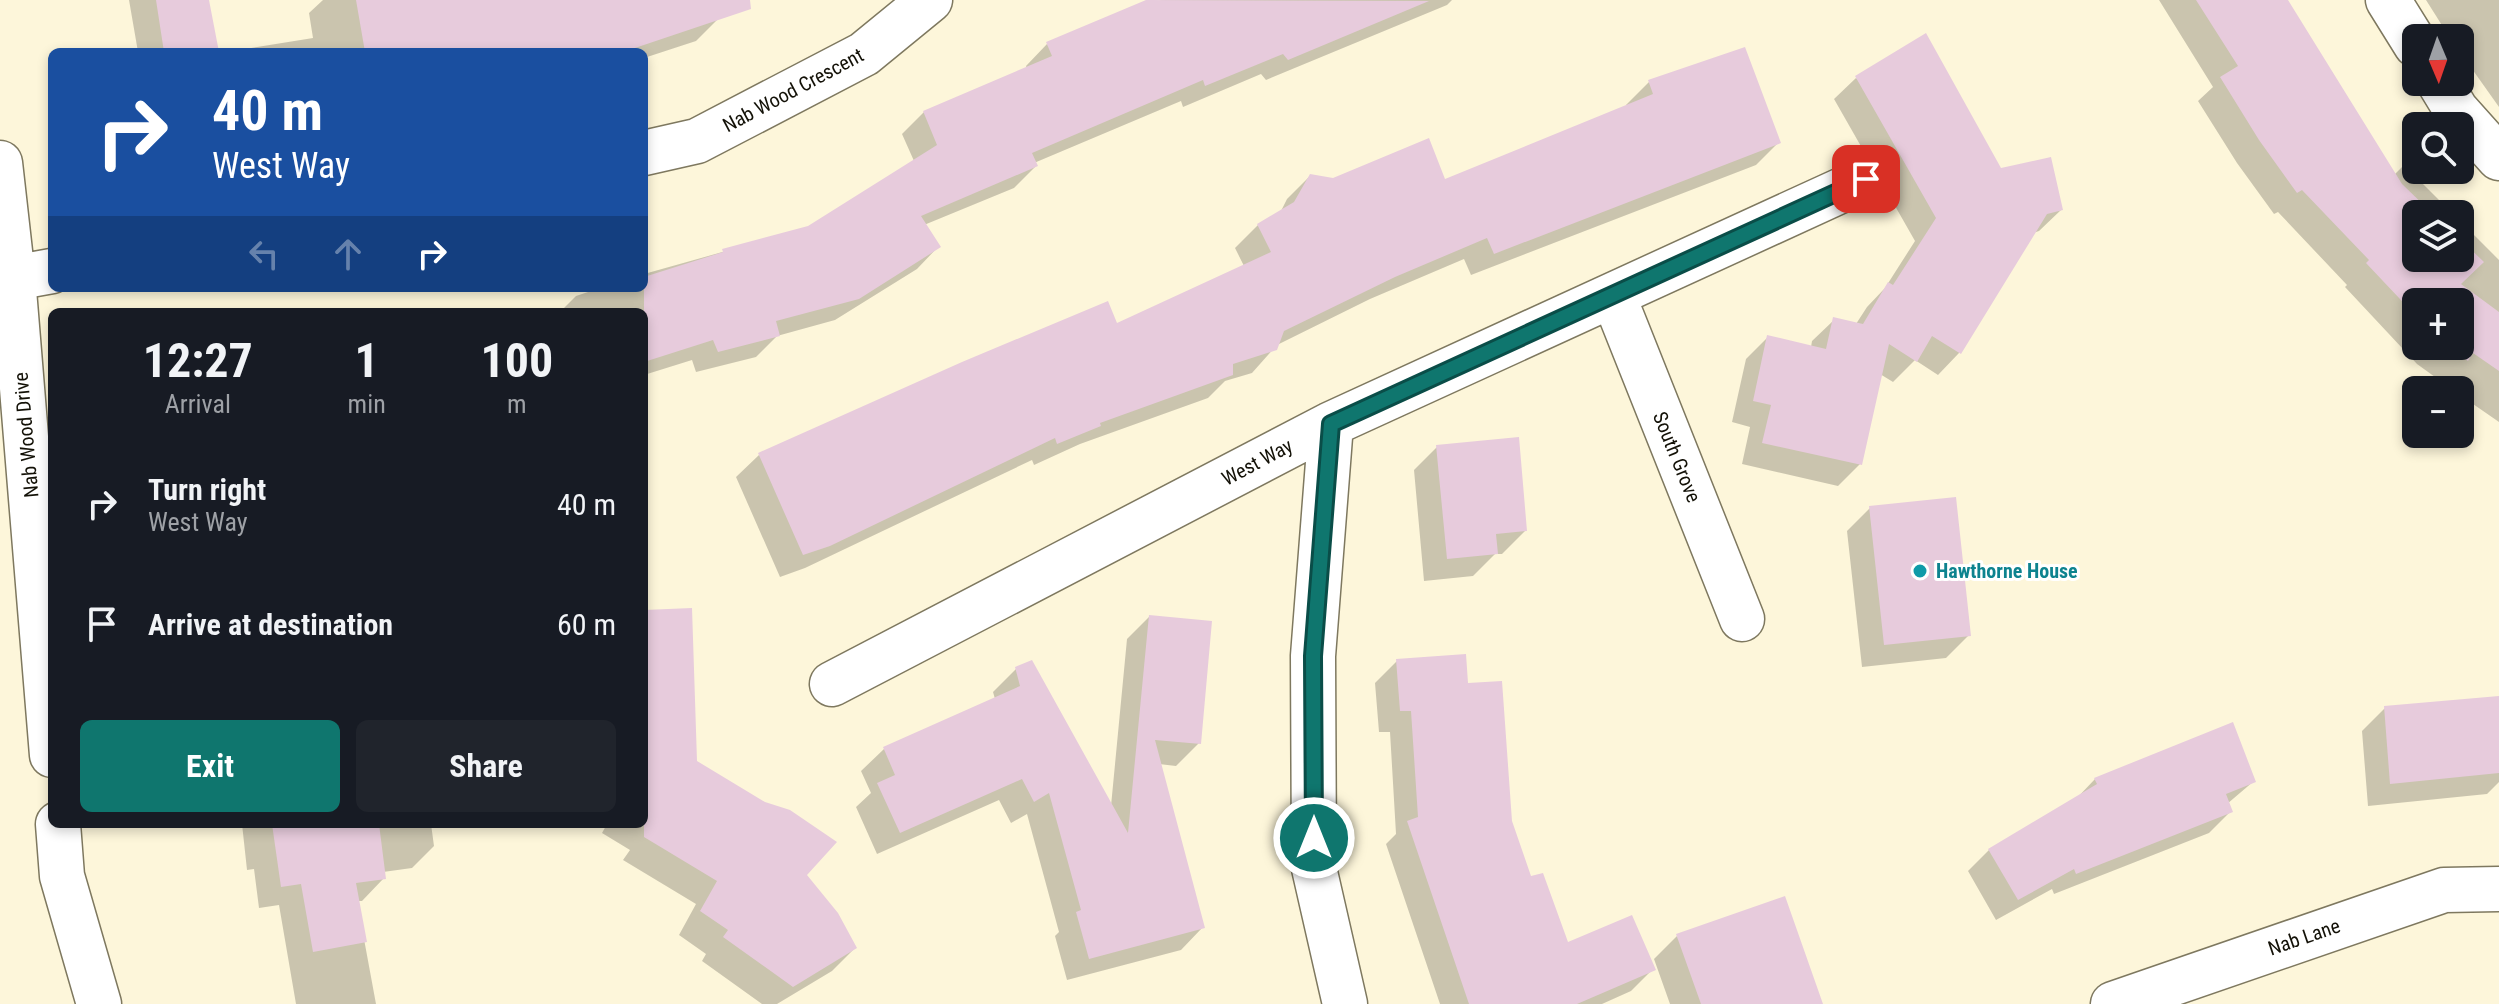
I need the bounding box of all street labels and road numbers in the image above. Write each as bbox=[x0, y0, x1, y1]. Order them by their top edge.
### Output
street label: Nab Wood Crescent bbox=[719, 43, 868, 137]
street label: Nab Wood Drive bbox=[9, 371, 43, 499]
street label: South Grove bbox=[1648, 408, 1706, 506]
street label: West Way bbox=[1218, 433, 1296, 491]
street label: Nab Lane bbox=[2265, 914, 2343, 960]

